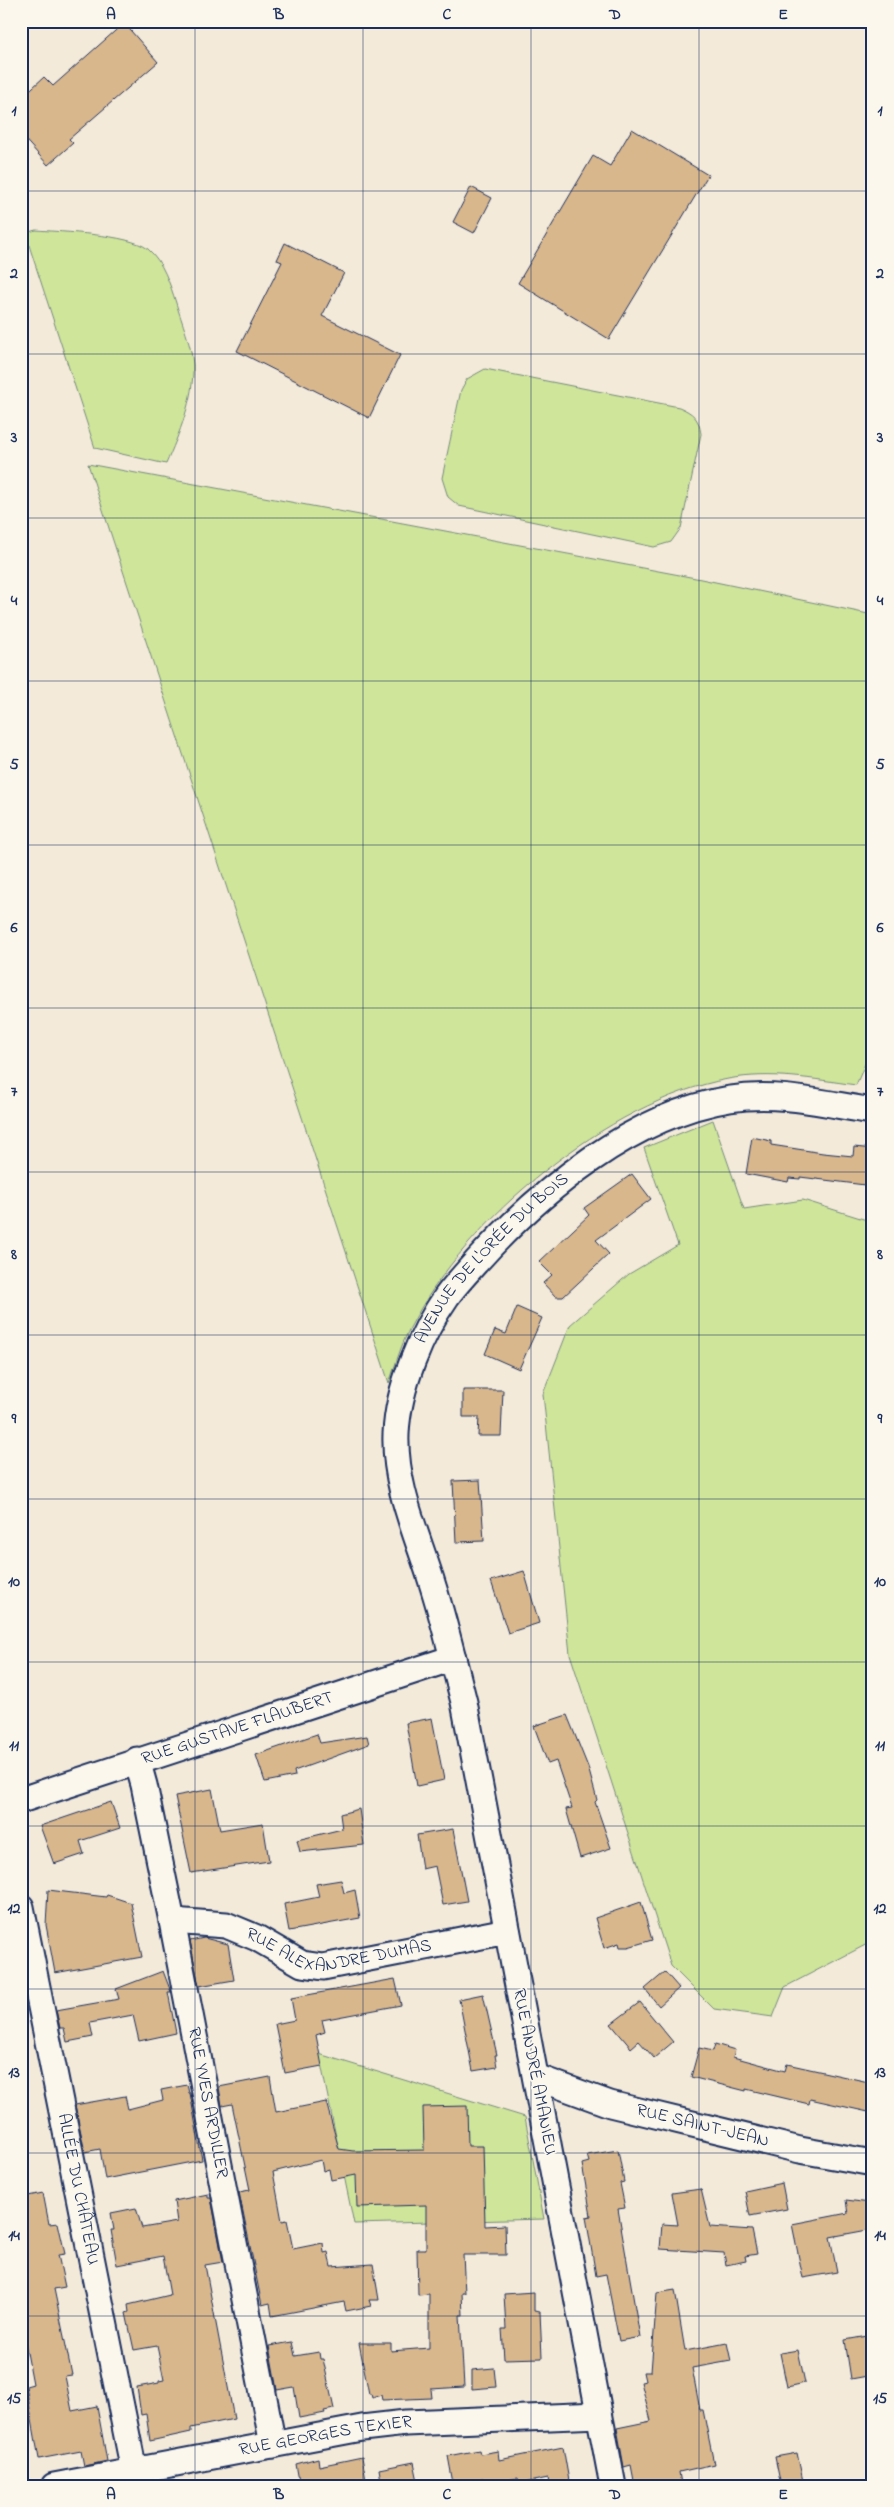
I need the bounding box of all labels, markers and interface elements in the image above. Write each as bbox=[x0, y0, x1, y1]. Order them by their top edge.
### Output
text: A bbox=[106, 3, 116, 27]
text: B bbox=[273, 3, 285, 27]
text: C bbox=[443, 3, 452, 27]
text: D bbox=[608, 3, 621, 27]
text: E bbox=[778, 3, 788, 27]
text: 1 bbox=[11, 99, 17, 123]
text: 1 bbox=[877, 99, 883, 123]
text: 2 bbox=[9, 262, 18, 286]
text: 2 bbox=[875, 262, 884, 286]
text: 3 bbox=[10, 426, 18, 450]
text: 3 bbox=[876, 426, 884, 450]
text: 4 bbox=[10, 589, 18, 613]
text: 4 bbox=[876, 589, 884, 613]
text: 5 bbox=[9, 753, 19, 777]
text: 5 bbox=[875, 753, 885, 777]
text: 6 bbox=[9, 916, 18, 940]
text: 6 bbox=[875, 916, 884, 940]
text: 7 bbox=[11, 1080, 18, 1104]
text: 7 bbox=[877, 1080, 884, 1104]
street label: AVENUE DE L'ORÉE DU BOIS bbox=[409, 1167, 575, 1348]
text: 8 bbox=[10, 1243, 17, 1267]
text: 8 bbox=[876, 1243, 883, 1267]
text: 9 bbox=[11, 1407, 17, 1431]
text: 9 bbox=[877, 1407, 883, 1431]
text: 10 bbox=[8, 1570, 20, 1594]
text: 10 bbox=[874, 1570, 886, 1594]
street label: RUE GUSTAVE FLAUBERT bbox=[138, 1685, 337, 1772]
text: 11 bbox=[9, 1734, 20, 1758]
text: 11 bbox=[875, 1734, 886, 1758]
text: 12 bbox=[7, 1897, 21, 1921]
text: 12 bbox=[873, 1897, 887, 1921]
street label: RUE ALEXANDRE DUMAS bbox=[242, 1922, 434, 1980]
street label: RUE ANDRÉ AMANIEU bbox=[505, 1986, 563, 2158]
street label: RUE YVES ARDILLER bbox=[180, 2025, 234, 2181]
text: 13 bbox=[8, 2061, 20, 2085]
text: 13 bbox=[874, 2061, 886, 2085]
street label: RUE SAINT-JEAN bbox=[633, 2098, 772, 2155]
street label: ALLÉE DU CHÂTEAU bbox=[50, 2111, 105, 2268]
text: 14 bbox=[8, 2224, 20, 2248]
text: 14 bbox=[874, 2224, 886, 2248]
text: 15 bbox=[7, 2387, 22, 2411]
text: 15 bbox=[873, 2387, 888, 2411]
street label: RUE GEORGES TEXIER bbox=[237, 2410, 412, 2464]
text: A bbox=[106, 2483, 116, 2507]
text: B bbox=[273, 2483, 285, 2507]
text: C bbox=[443, 2483, 452, 2507]
text: D bbox=[608, 2483, 621, 2507]
text: E bbox=[778, 2483, 788, 2507]

